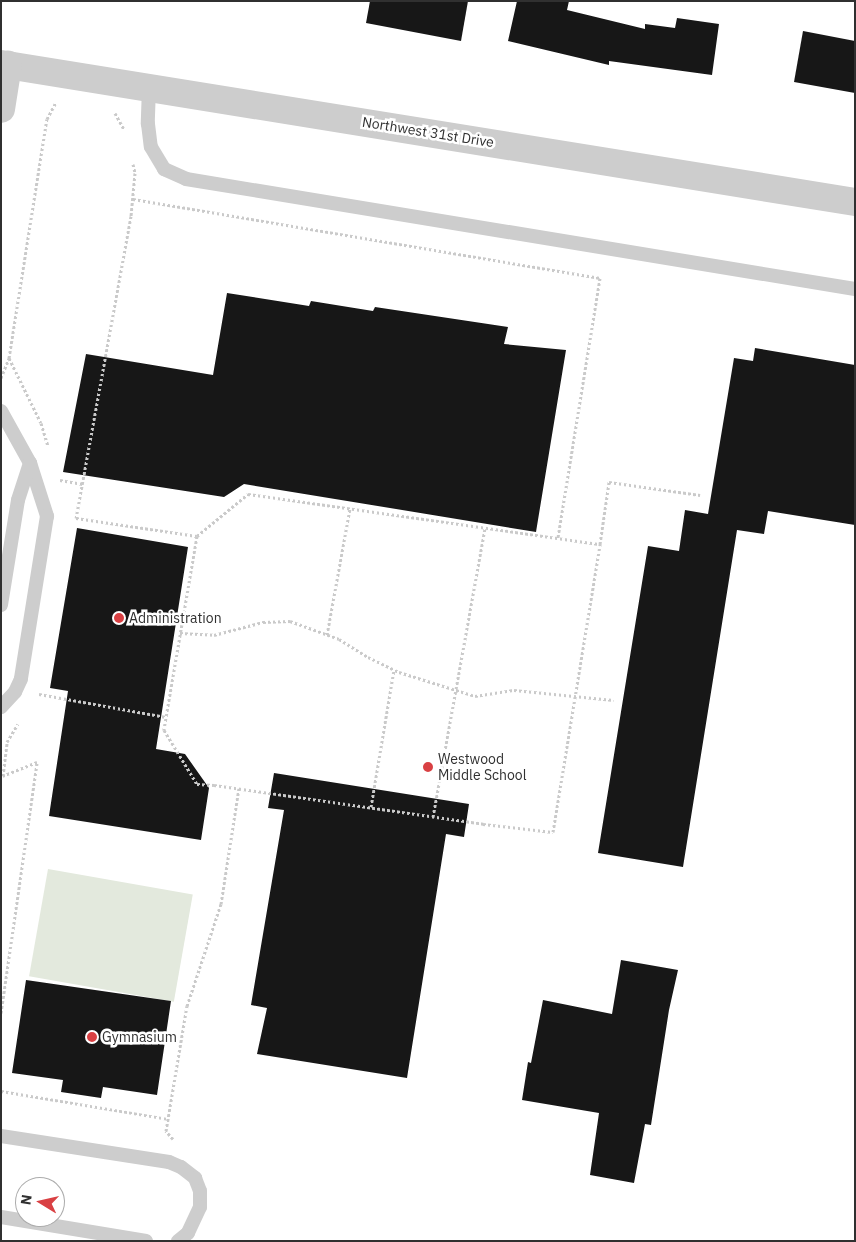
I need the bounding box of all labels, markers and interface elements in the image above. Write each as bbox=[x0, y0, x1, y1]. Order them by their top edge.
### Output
street label: Northwest 31st Drive bbox=[361, 113, 495, 151]
place label: Administration bbox=[129, 610, 222, 626]
marker: Administration bbox=[113, 612, 125, 624]
place label: Westwood Middle School bbox=[438, 751, 527, 784]
marker: Westwood Middle School bbox=[422, 761, 434, 773]
place label: Gymnasium bbox=[102, 1029, 177, 1045]
marker: Gymnasium bbox=[86, 1031, 98, 1043]
north arrow bbox=[15, 1177, 65, 1227]
text: N bbox=[16, 1193, 36, 1206]

